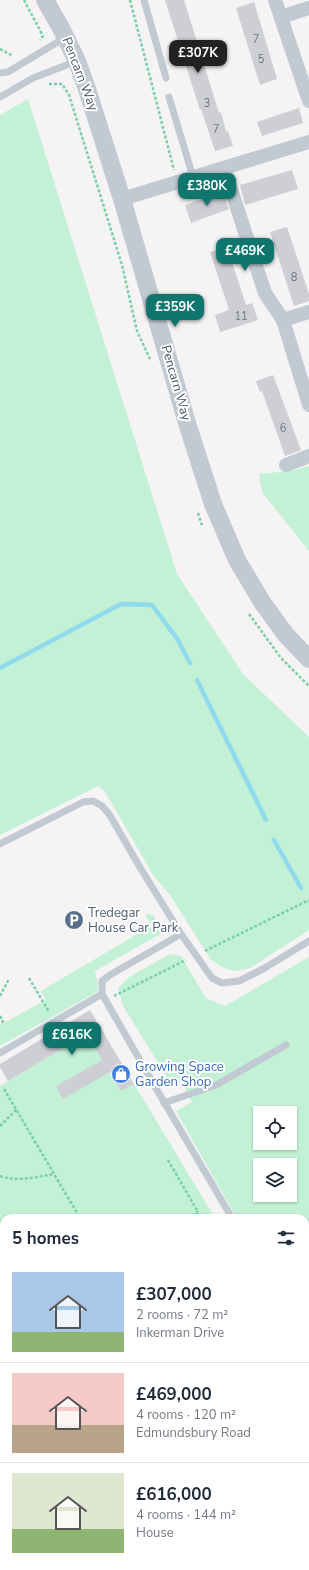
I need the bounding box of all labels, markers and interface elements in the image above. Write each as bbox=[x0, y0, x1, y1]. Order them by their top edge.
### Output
house number: 7 bbox=[253, 32, 259, 47]
street label: Pencarn Way bbox=[58, 35, 102, 114]
pin: £307K bbox=[170, 40, 226, 74]
text: £307K bbox=[178, 44, 218, 62]
house number: 5 bbox=[258, 52, 265, 67]
house number: 3 bbox=[204, 96, 210, 111]
house number: 7 bbox=[213, 122, 219, 137]
pin: £380K bbox=[179, 173, 235, 207]
text: £380K bbox=[187, 177, 227, 195]
pin: £469K bbox=[217, 238, 273, 272]
text: £469K bbox=[225, 242, 265, 260]
house number: 8 bbox=[291, 270, 298, 285]
pin: £359K bbox=[147, 294, 203, 328]
text: £359K bbox=[155, 298, 195, 316]
house number: 11 bbox=[234, 309, 248, 324]
street label: Pencarn Way bbox=[157, 343, 195, 423]
house number: 6 bbox=[280, 421, 287, 436]
place label: Tredegar House Car Park bbox=[88, 904, 179, 937]
parking icon: Tredegar House Car Park bbox=[63, 909, 85, 931]
pin: £616K bbox=[44, 1022, 100, 1056]
text: £616K bbox=[52, 1026, 92, 1044]
place label: Growing Space Garden Shop bbox=[135, 1058, 224, 1091]
shop icon: Growing Space Garden Shop bbox=[110, 1063, 132, 1085]
map controls bbox=[253, 1106, 297, 1202]
button: locate bbox=[253, 1106, 297, 1150]
button: layers bbox=[253, 1158, 297, 1202]
text: 5 homes bbox=[12, 1227, 79, 1250]
icon: filters bbox=[275, 1227, 297, 1249]
text: £307,000 bbox=[136, 1283, 212, 1306]
icon: home bbox=[44, 1288, 92, 1336]
text: 2 rooms · 72 m² bbox=[136, 1306, 228, 1324]
text: Inkerman Drive bbox=[136, 1324, 224, 1342]
text: £469,000 bbox=[136, 1383, 212, 1406]
icon: home bbox=[44, 1389, 92, 1437]
text: 4 rooms · 120 m² bbox=[136, 1406, 236, 1424]
text: Edmundsbury Road bbox=[136, 1424, 251, 1442]
text: £616,000 bbox=[136, 1483, 212, 1506]
icon: home bbox=[44, 1489, 92, 1537]
text: 4 rooms · 144 m² bbox=[136, 1506, 236, 1524]
text: House bbox=[136, 1524, 174, 1542]

